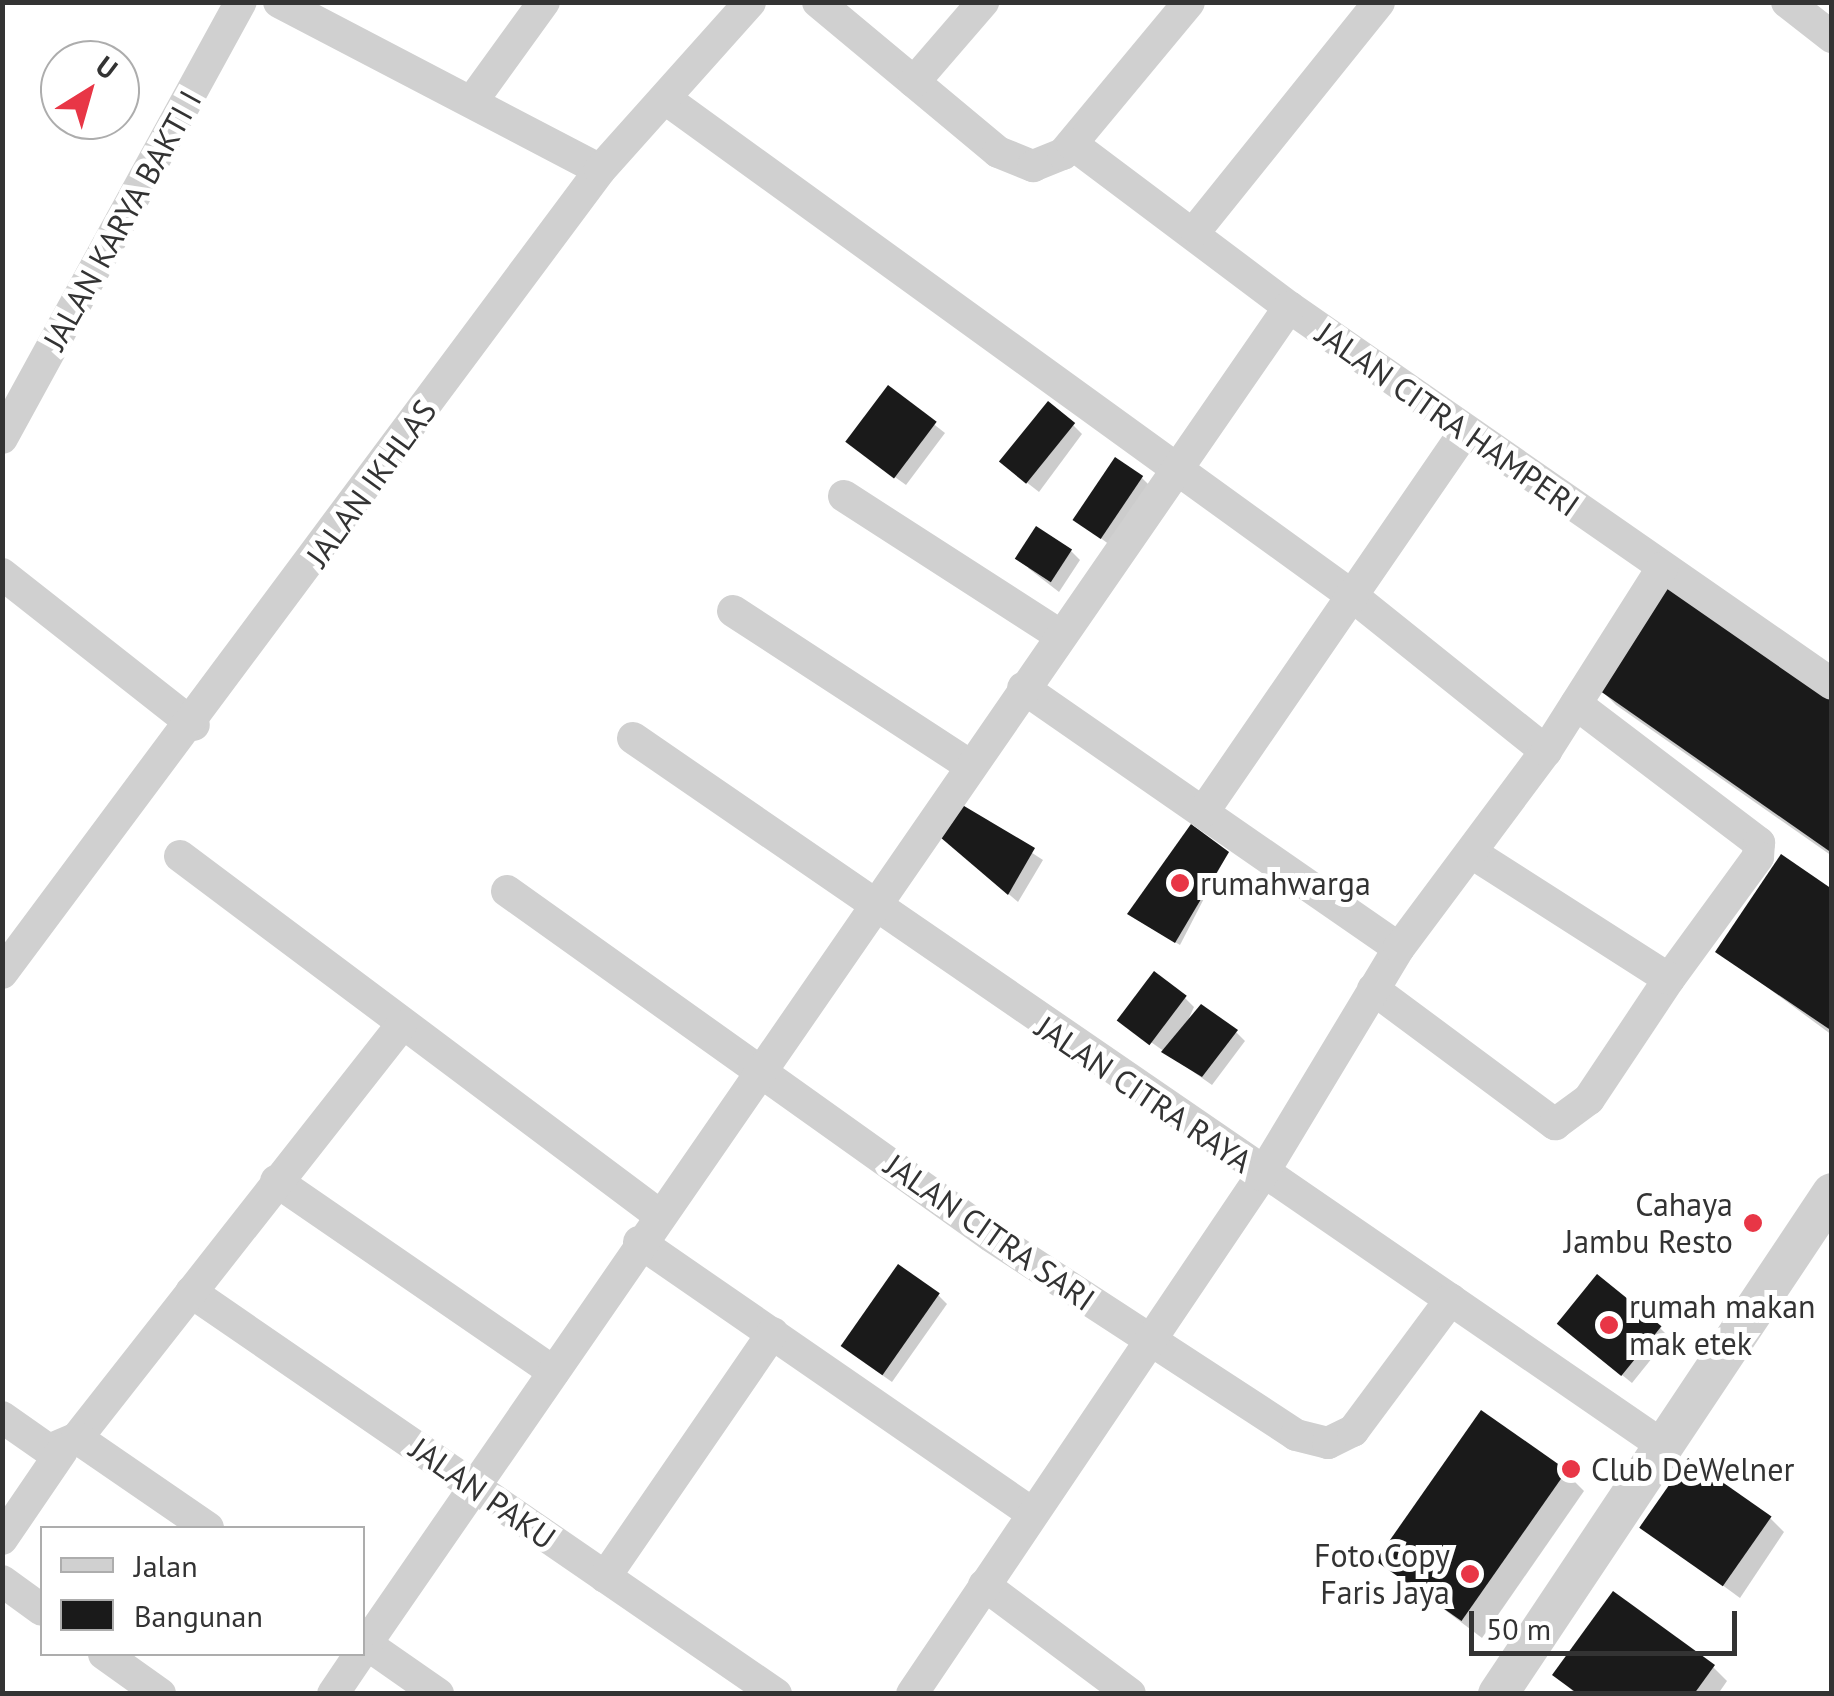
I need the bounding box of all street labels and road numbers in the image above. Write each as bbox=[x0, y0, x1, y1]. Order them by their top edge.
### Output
street label: JALAN KARYA BAKTI I bbox=[34, 83, 210, 357]
street label: JALAN CITRA HAMPERI bbox=[1309, 313, 1587, 525]
street label: JALAN IKHLAS bbox=[298, 392, 444, 574]
street label: JALAN CITRA RAYA bbox=[1028, 1007, 1260, 1181]
street label: JALAN CITRA SARI bbox=[877, 1145, 1103, 1319]
street label: JALAN PAKU bbox=[403, 1429, 563, 1557]

